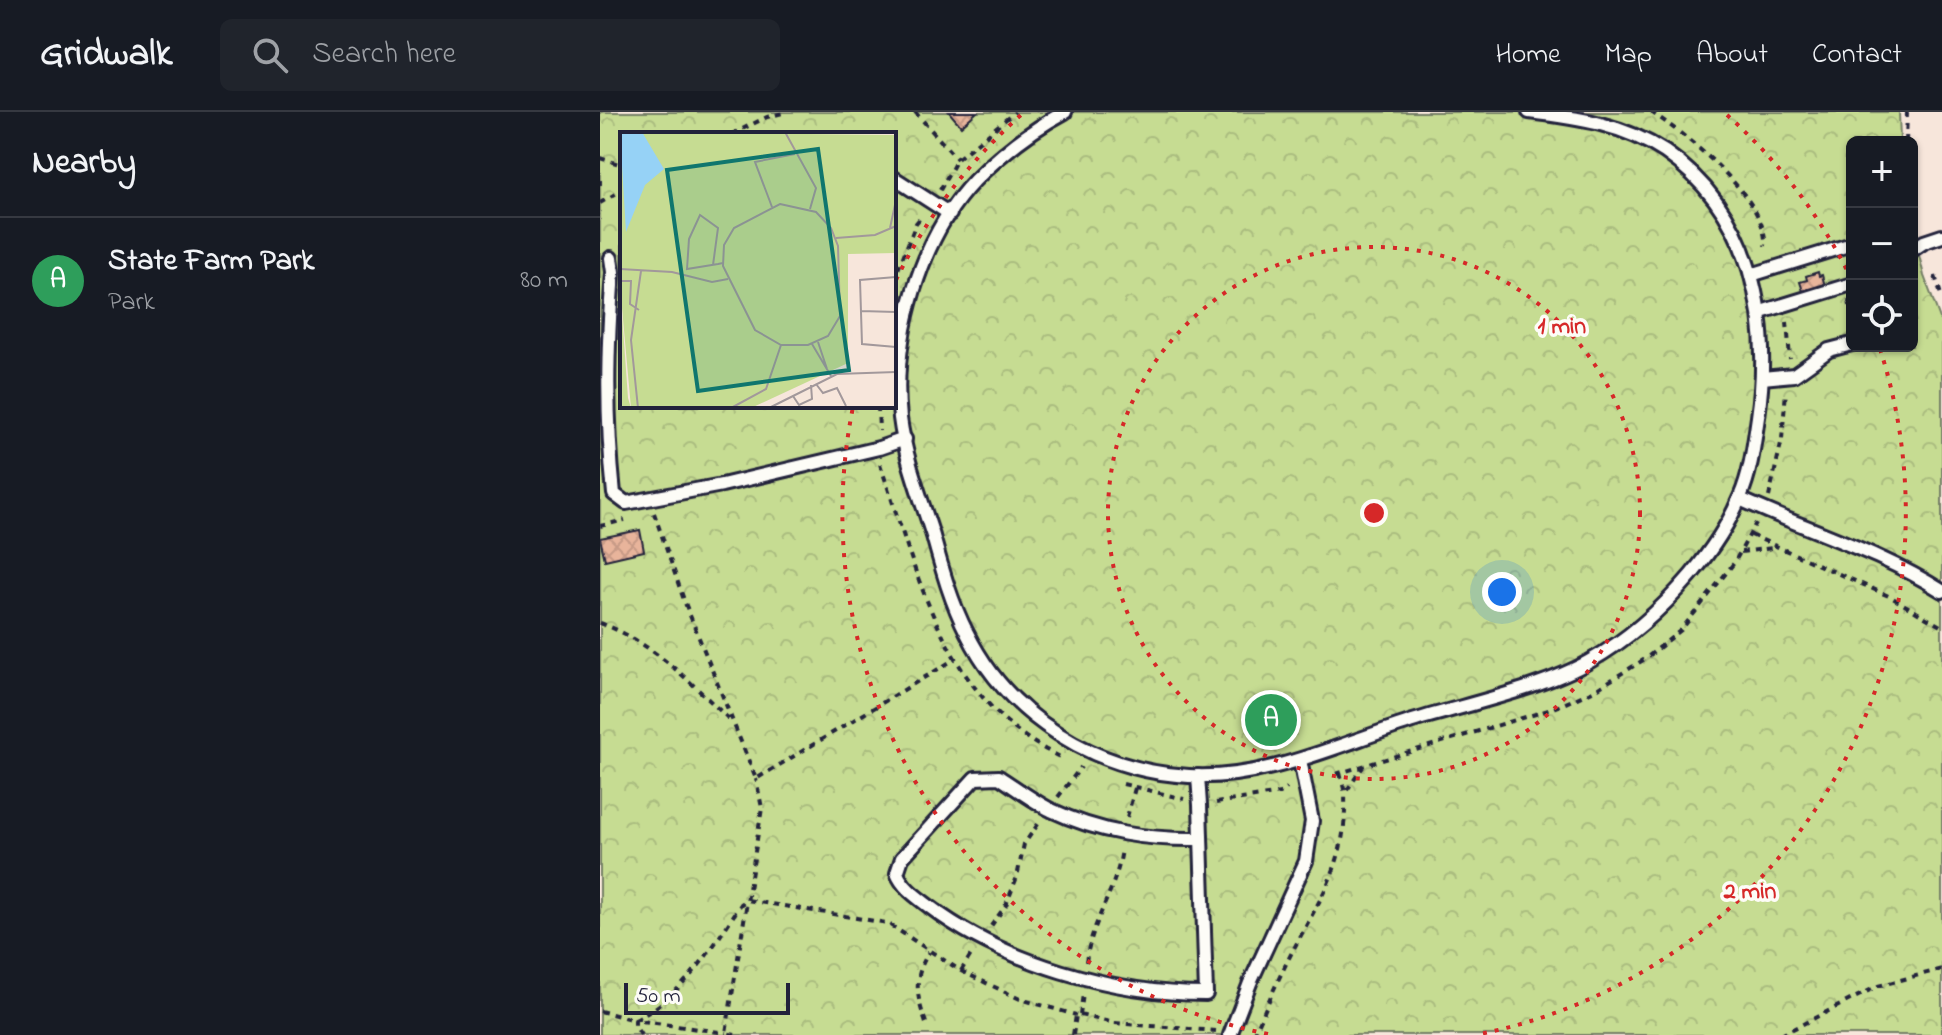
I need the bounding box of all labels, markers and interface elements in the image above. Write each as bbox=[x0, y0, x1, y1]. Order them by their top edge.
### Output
search box bbox=[220, 19, 780, 91]
text: Gridwalk bbox=[40, 27, 172, 83]
icon: search bbox=[248, 33, 292, 77]
text: Search here bbox=[312, 33, 456, 77]
text: Home bbox=[1495, 35, 1561, 76]
text: Map bbox=[1605, 35, 1652, 76]
text: About bbox=[1696, 35, 1768, 76]
text: Contact bbox=[1812, 35, 1902, 76]
inset map bbox=[620, 132, 896, 408]
map controls bbox=[1846, 136, 1918, 352]
button: + bbox=[1846, 136, 1918, 208]
text: Nearby bbox=[32, 139, 136, 189]
button: − bbox=[1846, 208, 1918, 280]
text: State Farm Park bbox=[108, 240, 315, 284]
text: A bbox=[50, 262, 66, 300]
text: 80 m bbox=[520, 262, 568, 300]
button: locate bbox=[1846, 280, 1918, 352]
text: Park bbox=[108, 284, 155, 322]
text: 1 min bbox=[1538, 310, 1586, 345]
centre of rings bbox=[1360, 499, 1388, 527]
your location bbox=[1482, 572, 1522, 612]
pin: A bbox=[1245, 690, 1297, 750]
text: 2 min bbox=[1723, 875, 1777, 910]
scale bar bbox=[624, 979, 790, 1015]
text: 50 m bbox=[636, 981, 681, 1013]

